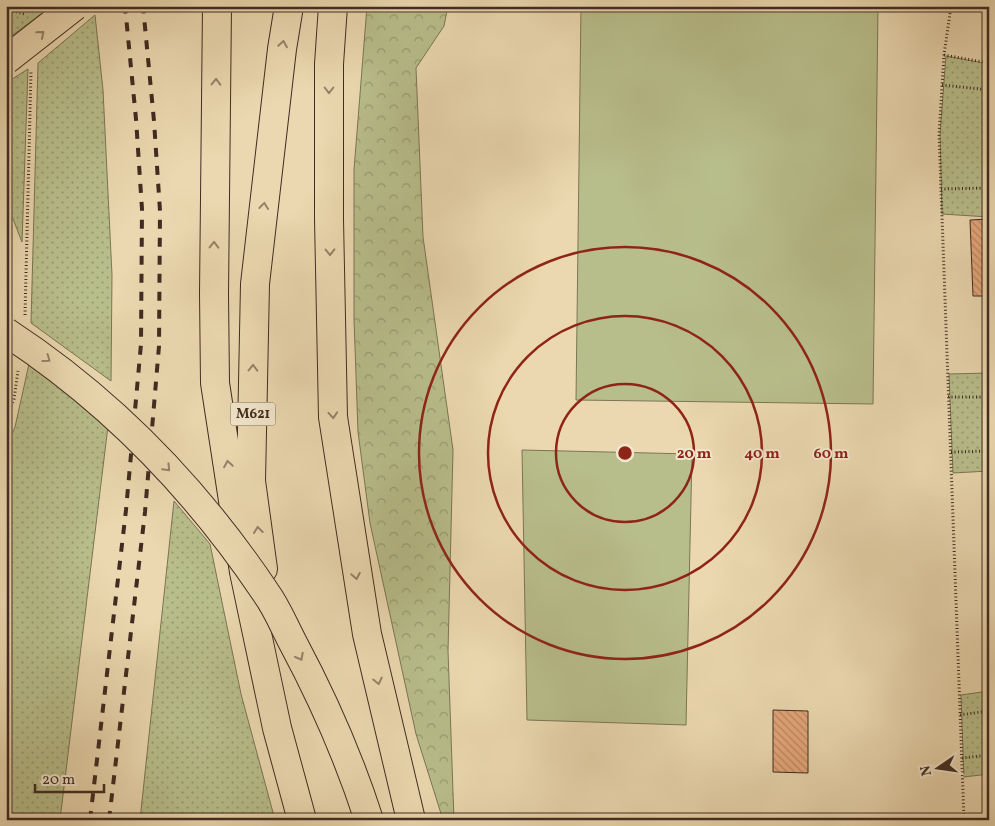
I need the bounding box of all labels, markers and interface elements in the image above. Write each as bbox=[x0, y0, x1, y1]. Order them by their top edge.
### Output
one-way arrow bbox=[35, 31, 44, 40]
one-way arrow bbox=[277, 40, 287, 49]
one-way arrow bbox=[211, 78, 221, 86]
one-way arrow bbox=[324, 86, 334, 94]
one-way arrow bbox=[258, 201, 269, 209]
one-way arrow bbox=[209, 241, 219, 248]
one-way arrow bbox=[324, 249, 335, 257]
one-way arrow bbox=[41, 353, 51, 362]
one-way arrow bbox=[248, 364, 259, 372]
road number: M621 bbox=[230, 402, 276, 426]
one-way arrow bbox=[327, 411, 338, 419]
centre of rings bbox=[616, 444, 634, 462]
text: 20 m bbox=[677, 444, 712, 465]
text: 40 m bbox=[744, 444, 780, 465]
text: 60 m bbox=[814, 444, 849, 465]
one-way arrow bbox=[223, 460, 234, 468]
one-way arrow bbox=[161, 462, 170, 471]
one-way arrow bbox=[253, 526, 264, 534]
one-way arrow bbox=[351, 571, 361, 580]
one-way arrow bbox=[294, 652, 304, 661]
one-way arrow bbox=[372, 677, 383, 686]
north arrow bbox=[912, 744, 962, 794]
scale bar bbox=[35, 761, 104, 793]
text: N bbox=[916, 763, 937, 778]
text: 20 m bbox=[42, 770, 75, 791]

